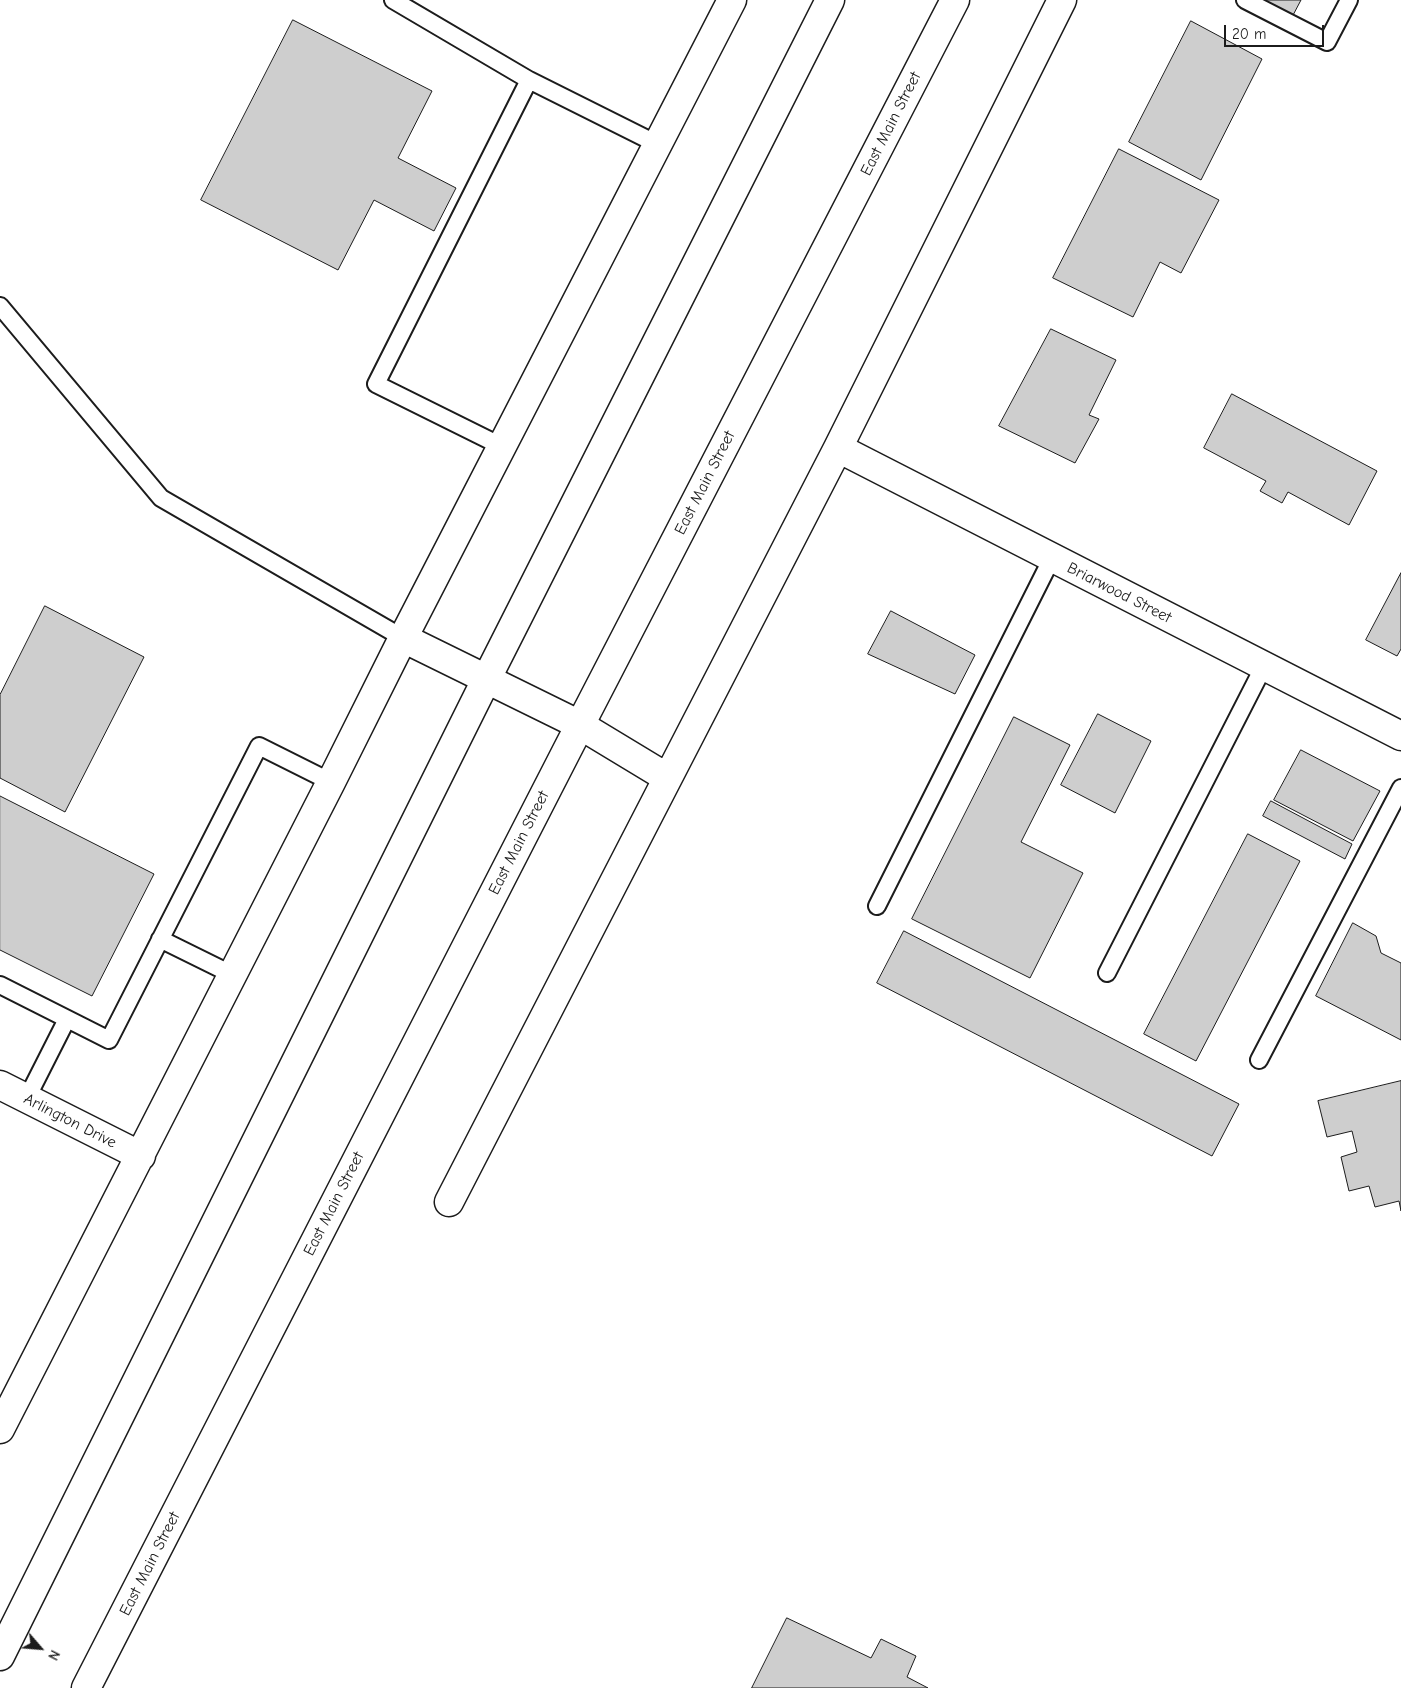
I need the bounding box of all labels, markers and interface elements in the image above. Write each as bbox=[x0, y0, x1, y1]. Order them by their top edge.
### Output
scale bar bbox=[1226, 15, 1326, 47]
text: 20 m bbox=[1232, 25, 1266, 43]
street label: East Main Street bbox=[857, 69, 925, 179]
street label: East Main Street bbox=[671, 428, 739, 538]
street label: Briarwood Street bbox=[1064, 558, 1174, 628]
street label: East Main Street bbox=[485, 788, 553, 898]
street label: Arlington Drive bbox=[21, 1089, 119, 1153]
street label: East Main Street bbox=[300, 1149, 368, 1259]
street label: East Main Street bbox=[116, 1509, 184, 1619]
north arrow bbox=[15, 1623, 65, 1673]
text: N bbox=[44, 1647, 63, 1663]

